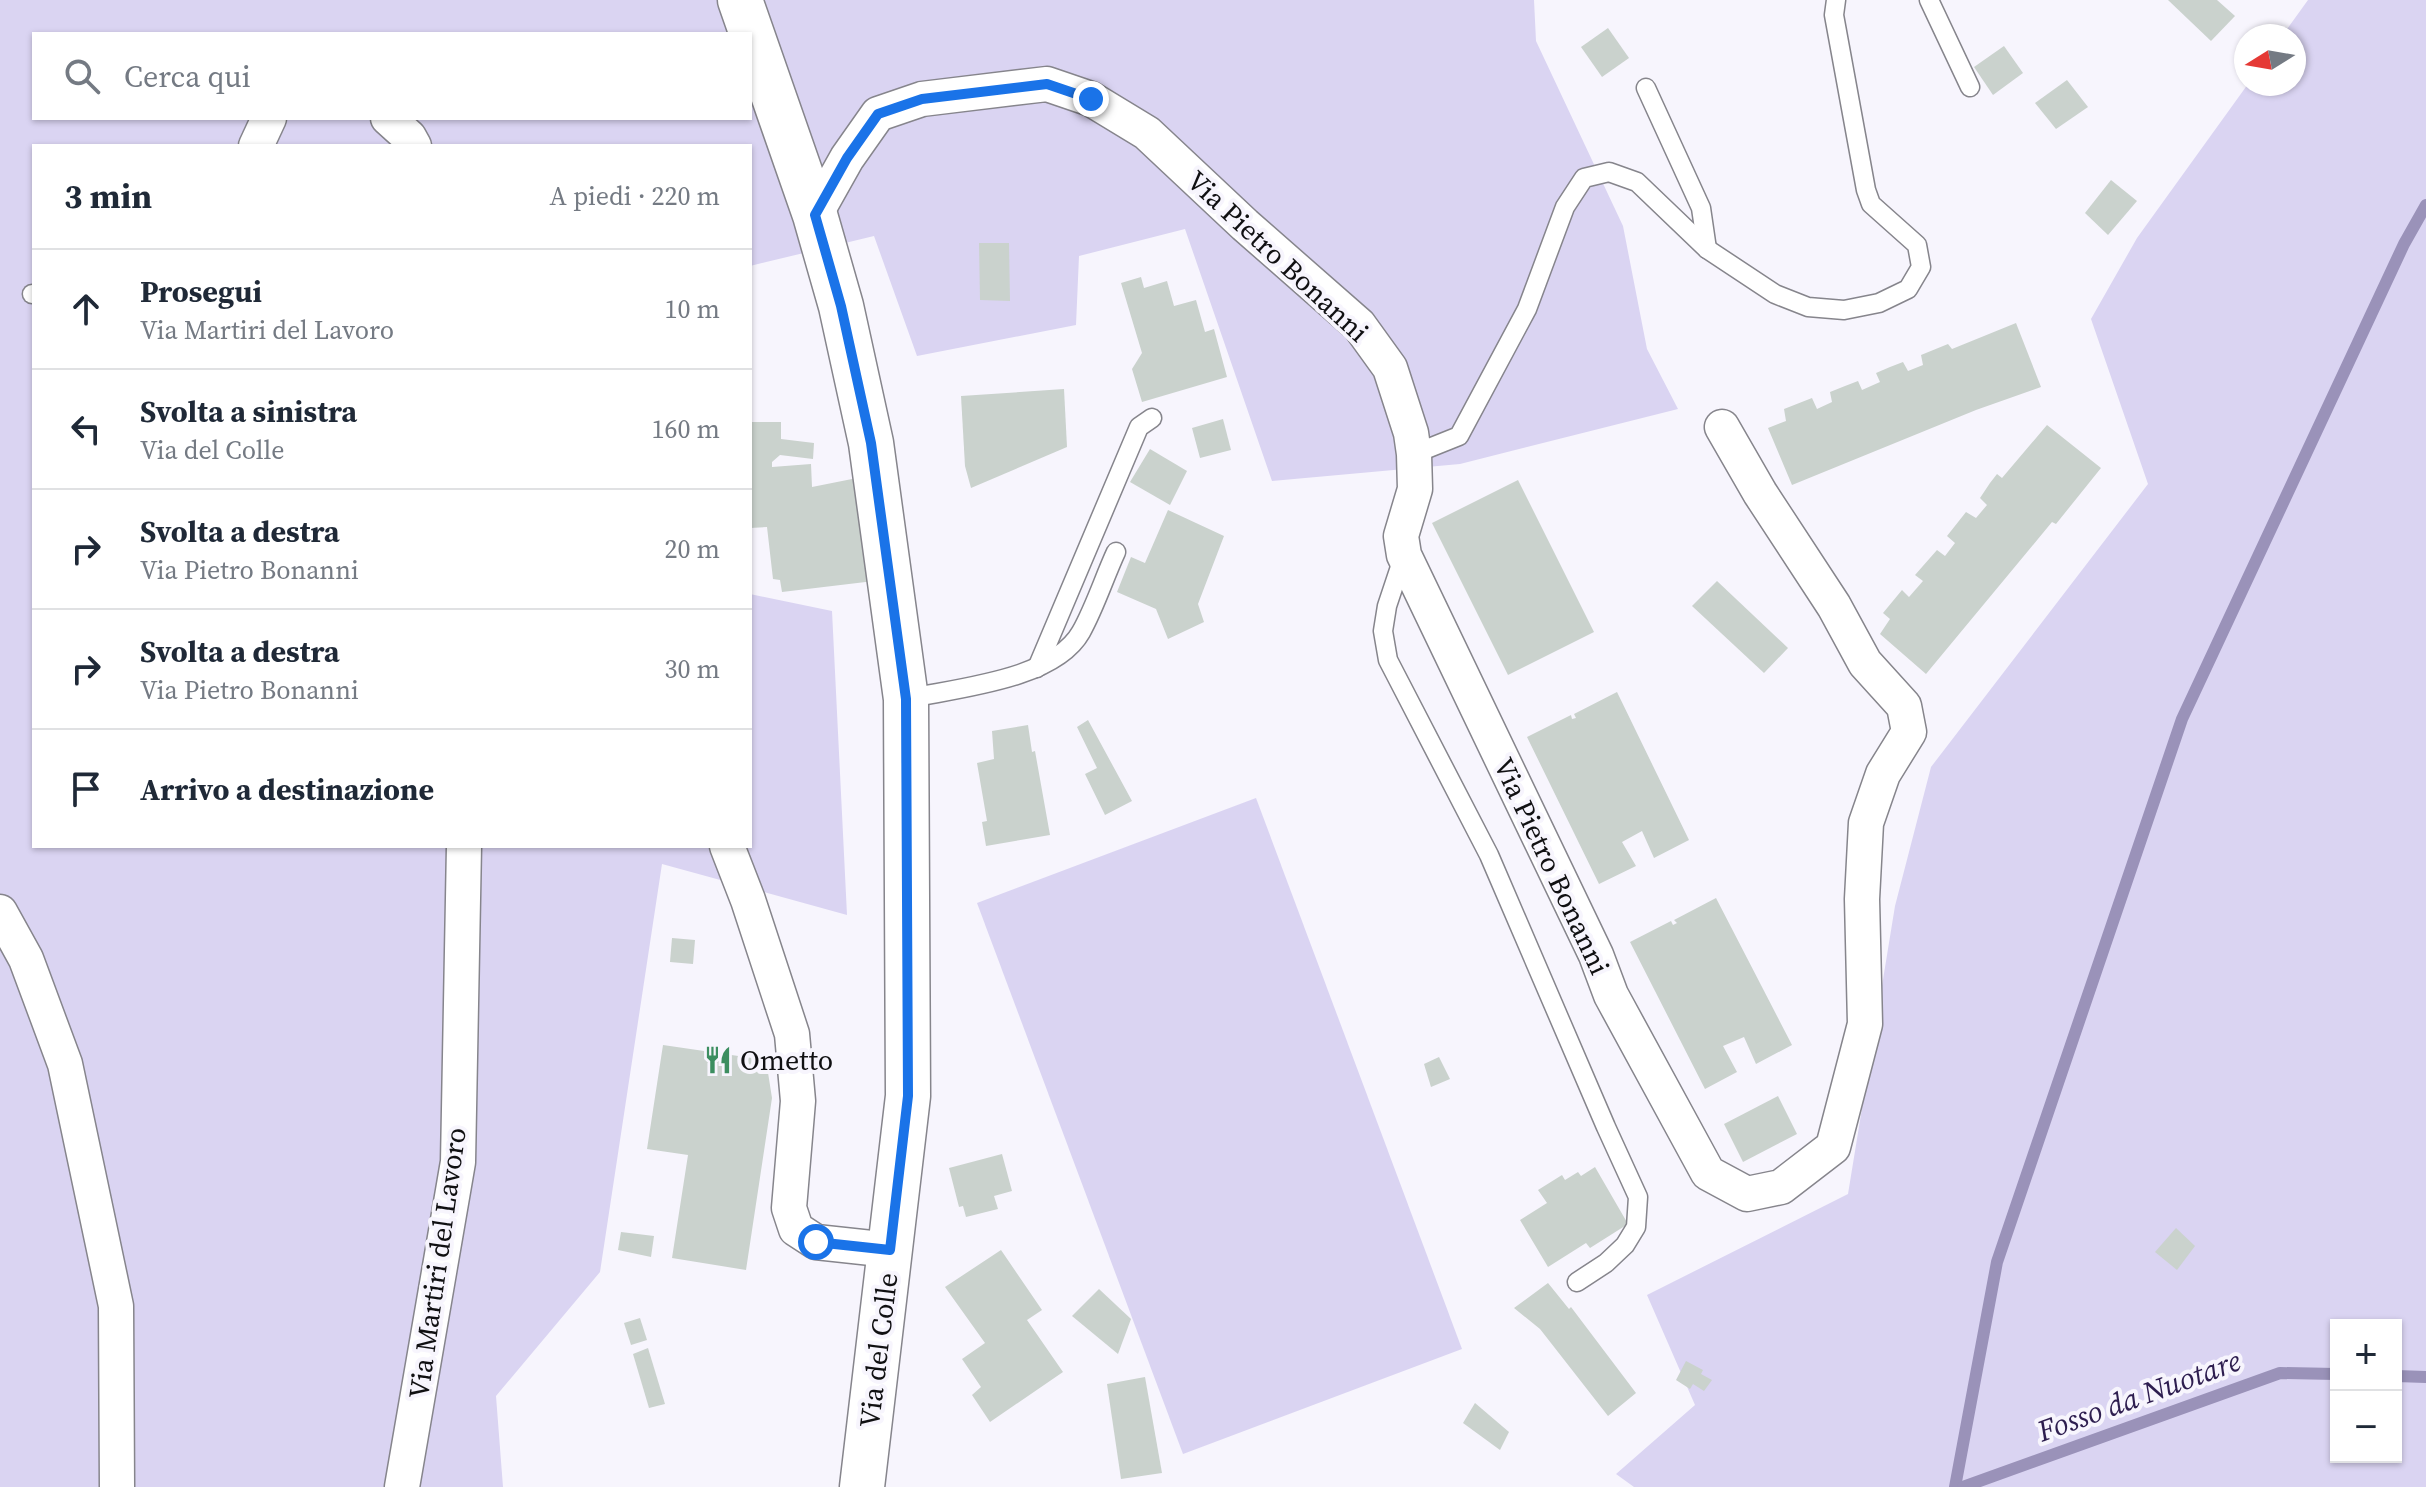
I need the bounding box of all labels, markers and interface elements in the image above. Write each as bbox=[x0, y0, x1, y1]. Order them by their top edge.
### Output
north arrow bbox=[2234, 24, 2306, 96]
search box bbox=[32, 32, 752, 120]
icon: search bbox=[60, 54, 104, 98]
text: Cerca qui bbox=[124, 56, 251, 97]
route end bbox=[1073, 81, 1109, 117]
street label: Via Pietro Bonanni bbox=[1179, 162, 1377, 350]
text: 3 min bbox=[64, 173, 152, 219]
text: A piedi · 220 m bbox=[550, 178, 720, 214]
text: Prosegui bbox=[140, 271, 262, 312]
icon: ahead bbox=[64, 287, 108, 331]
text: 10 m bbox=[665, 291, 720, 327]
text: Via Martiri del Lavoro bbox=[140, 312, 394, 348]
text: Svolta a sinistra bbox=[140, 391, 357, 432]
icon: left bbox=[64, 407, 108, 451]
text: 160 m bbox=[652, 411, 720, 447]
text: Via del Colle bbox=[140, 432, 285, 468]
text: Svolta a destra bbox=[140, 511, 340, 552]
icon: right bbox=[64, 527, 108, 571]
text: 20 m bbox=[665, 531, 720, 567]
text: Via Pietro Bonanni bbox=[140, 552, 359, 588]
text: Svolta a destra bbox=[140, 631, 340, 672]
icon: right bbox=[64, 647, 108, 691]
text: 30 m bbox=[665, 651, 720, 687]
text: Via Pietro Bonanni bbox=[140, 672, 359, 708]
street label: Via Pietro Bonanni bbox=[1485, 751, 1619, 981]
icon: arrive bbox=[64, 767, 108, 811]
text: Arrivo a destinazione bbox=[140, 769, 434, 810]
place label: Ometto bbox=[740, 1041, 833, 1079]
restaurant icon: Ometto bbox=[703, 1045, 733, 1075]
street label: Via Martiri del Lavoro bbox=[399, 1125, 475, 1401]
route start bbox=[798, 1224, 834, 1260]
street label: Via del Colle bbox=[850, 1270, 906, 1430]
map controls bbox=[2330, 1319, 2402, 1463]
button: + bbox=[2330, 1319, 2402, 1391]
water label: Fosso da Nuotare bbox=[2031, 1340, 2246, 1452]
button: − bbox=[2330, 1391, 2402, 1463]

